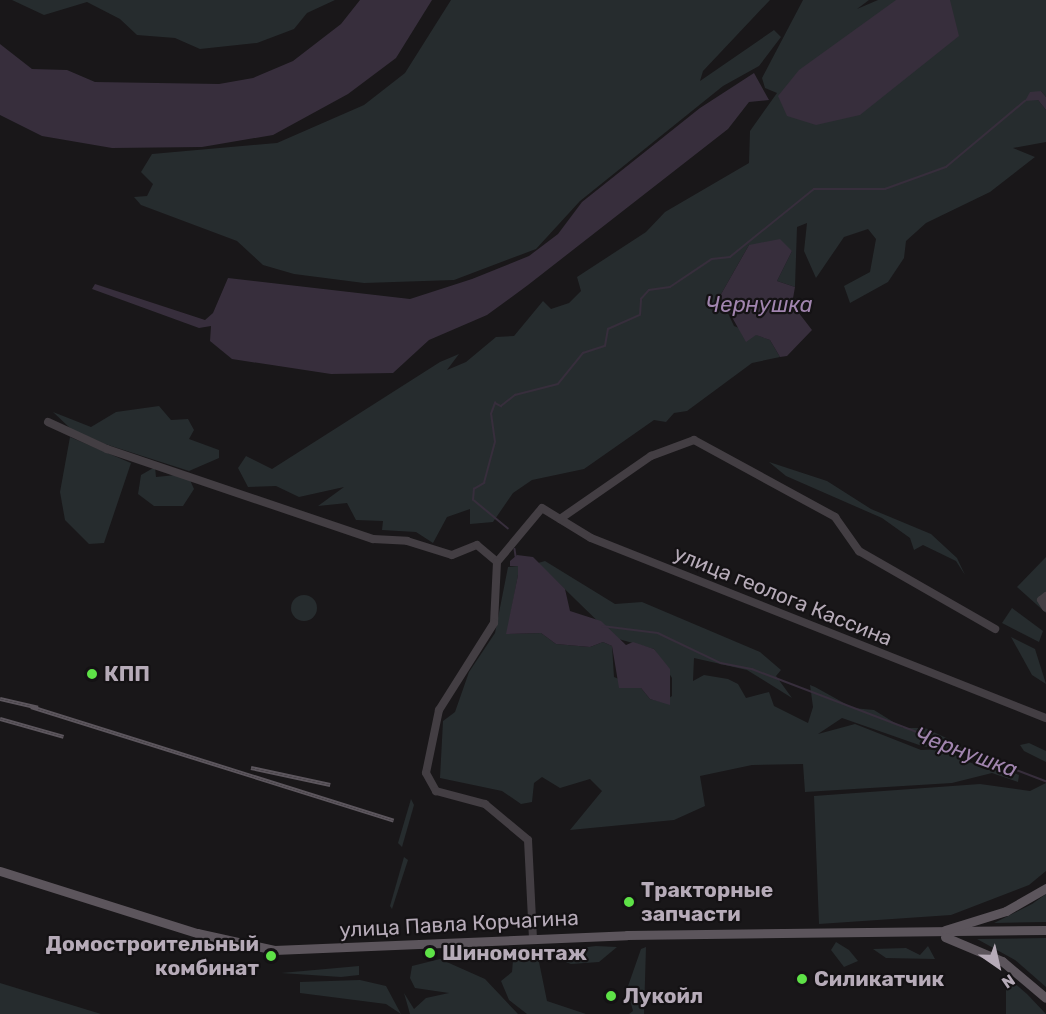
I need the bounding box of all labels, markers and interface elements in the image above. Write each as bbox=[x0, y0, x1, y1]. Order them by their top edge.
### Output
water label: Чернушка bbox=[705, 292, 813, 318]
street label: улица геолога Кассина bbox=[670, 541, 896, 651]
place label: КПП bbox=[104, 661, 150, 687]
marker: КПП bbox=[85, 667, 99, 681]
water label: Чернушка bbox=[911, 721, 1021, 783]
place label: Тракторные запчасти bbox=[641, 877, 773, 927]
marker: Тракторные запчасти bbox=[622, 895, 636, 909]
street label: улица Павла Корчагина bbox=[339, 905, 579, 943]
place label: Домостроительный комбинат bbox=[46, 931, 259, 981]
north arrow bbox=[968, 936, 1028, 996]
place label: Шиномонтаж bbox=[442, 940, 587, 966]
marker: Шиномонтаж bbox=[423, 946, 437, 960]
marker: Домостроительный комбинат bbox=[264, 949, 278, 963]
place label: Силикатчик bbox=[814, 966, 944, 992]
text: N bbox=[998, 970, 1018, 992]
marker: Силикатчик bbox=[795, 972, 809, 986]
place label: Лукойл bbox=[623, 983, 703, 1009]
marker: Лукойл bbox=[604, 989, 618, 1003]

